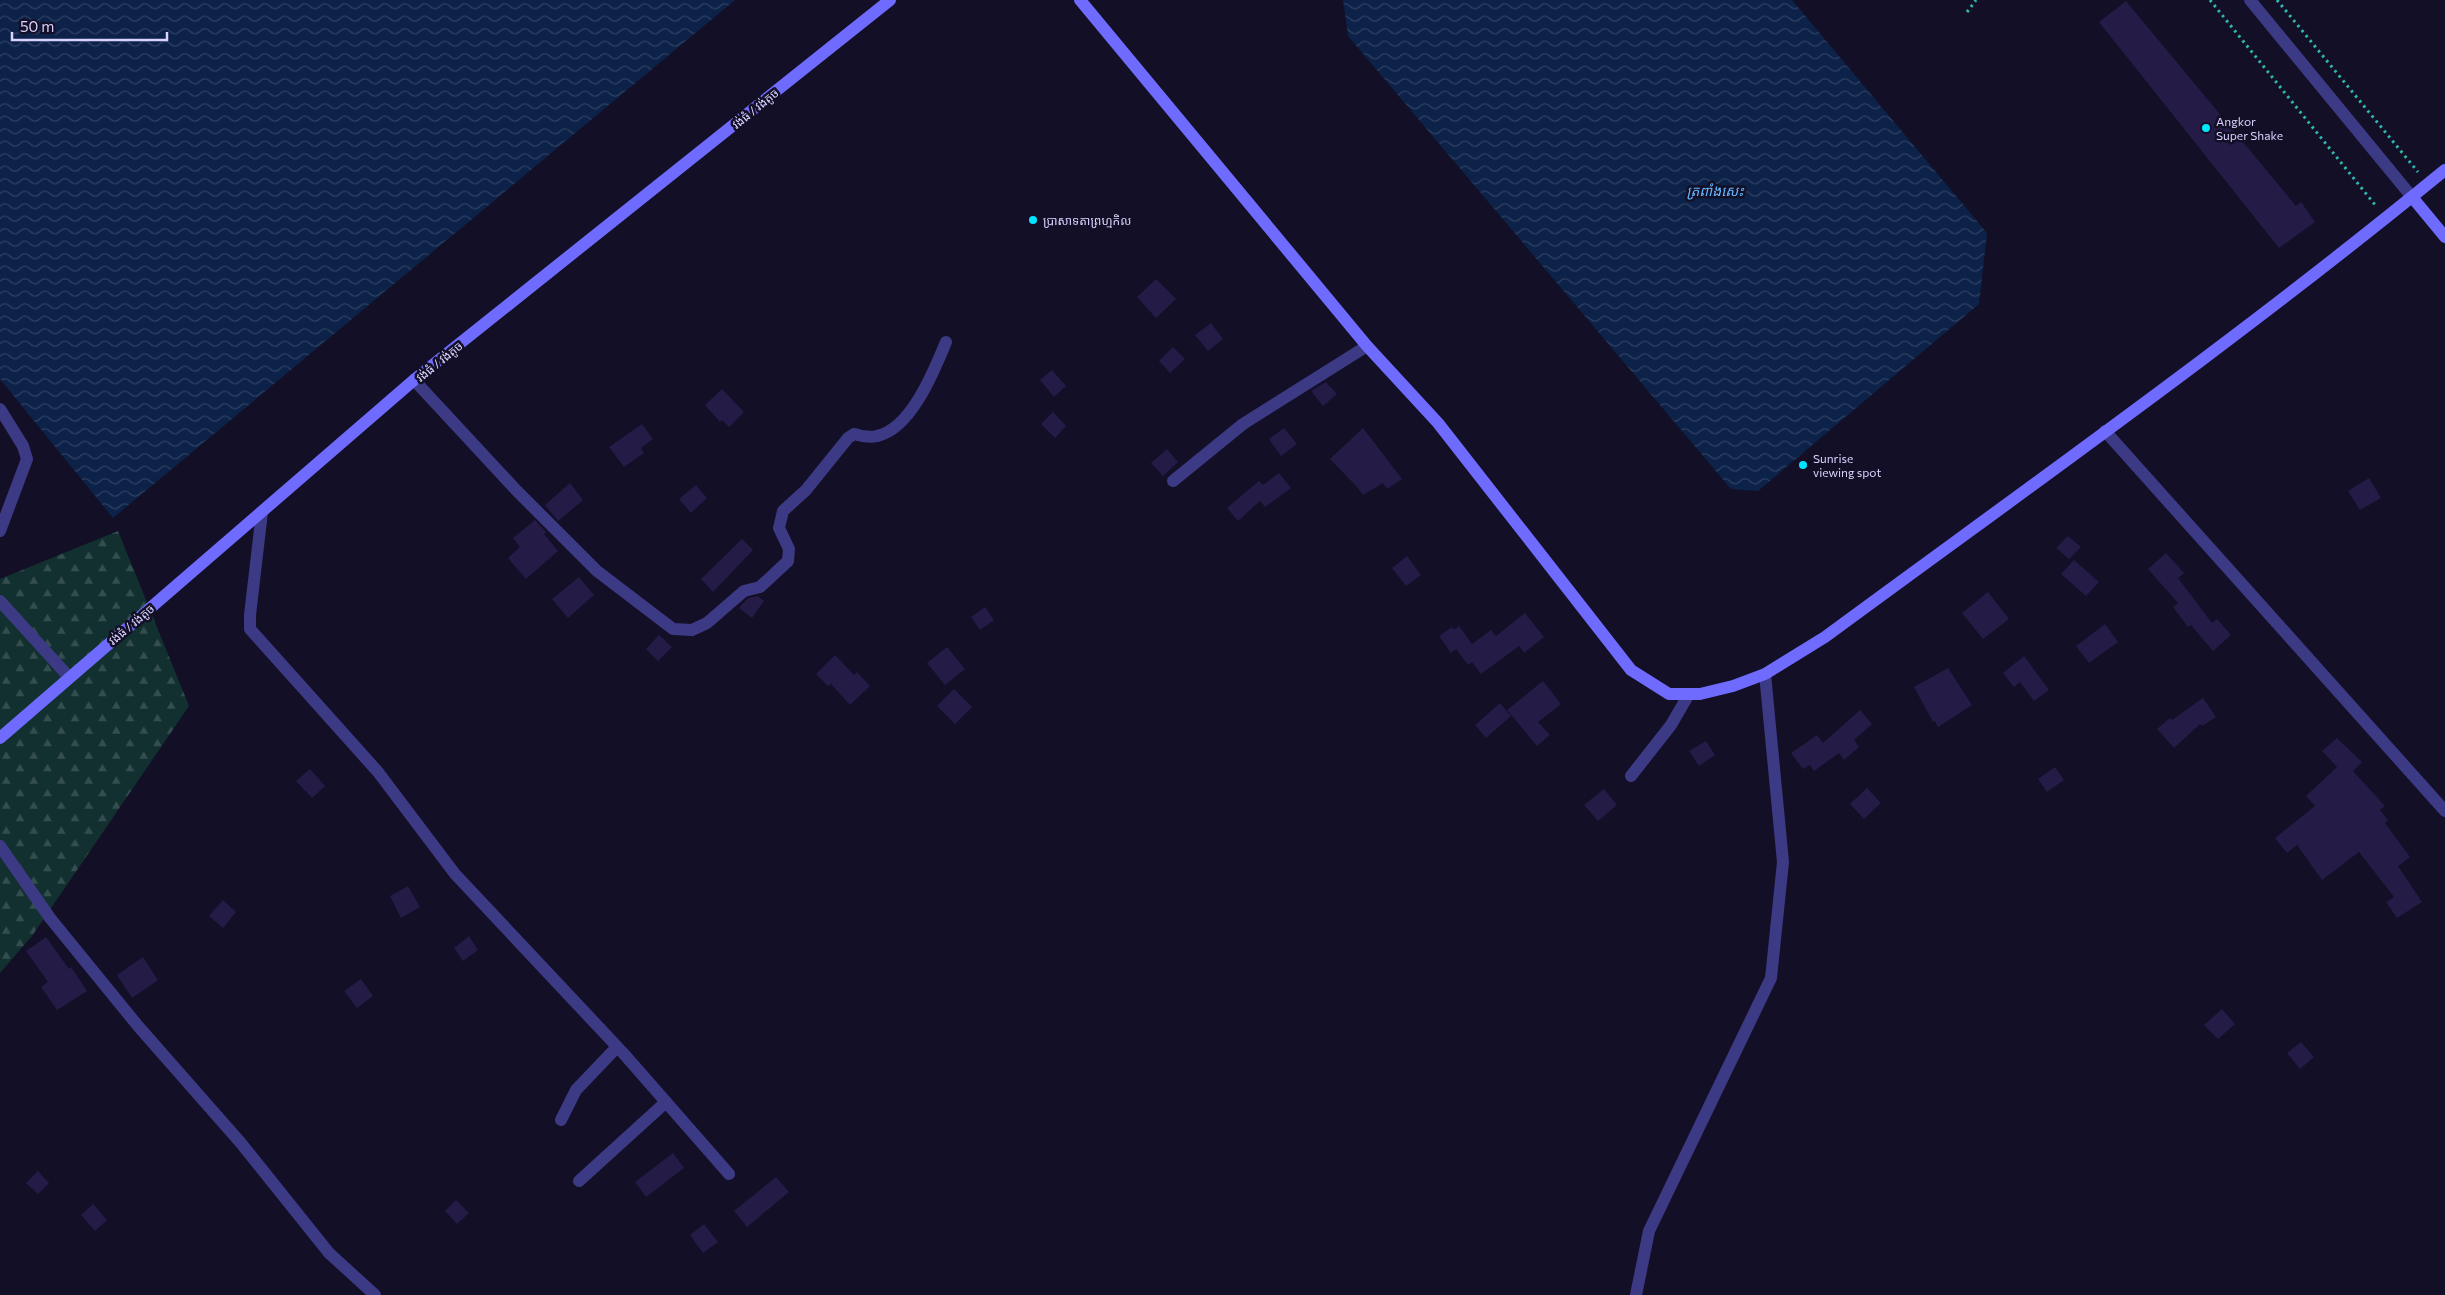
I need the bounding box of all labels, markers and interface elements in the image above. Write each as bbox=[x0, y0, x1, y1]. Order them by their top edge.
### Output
scale bar bbox=[12, 10, 168, 42]
text: 50 m bbox=[20, 17, 54, 35]
street label: វង់ធំ / វង់តូច bbox=[729, 85, 782, 132]
place label: Angkor Super Shake bbox=[2216, 114, 2283, 142]
marker: Angkor Super Shake bbox=[2200, 122, 2212, 134]
water label: ត្រពាំងសេះ bbox=[1686, 182, 1745, 200]
place label: ប្រាសាទតាព្រហ្មកិល bbox=[1043, 213, 1131, 228]
marker: ប្រាសាទតាព្រហ្មកិល bbox=[1027, 214, 1039, 226]
street label: វង់ធំ / វង់តូច bbox=[413, 338, 466, 385]
place label: Sunrise viewing spot bbox=[1813, 451, 1881, 479]
marker: Sunrise viewing spot bbox=[1797, 459, 1809, 471]
street label: វង់ធំ / វង់តូច bbox=[105, 601, 158, 648]

